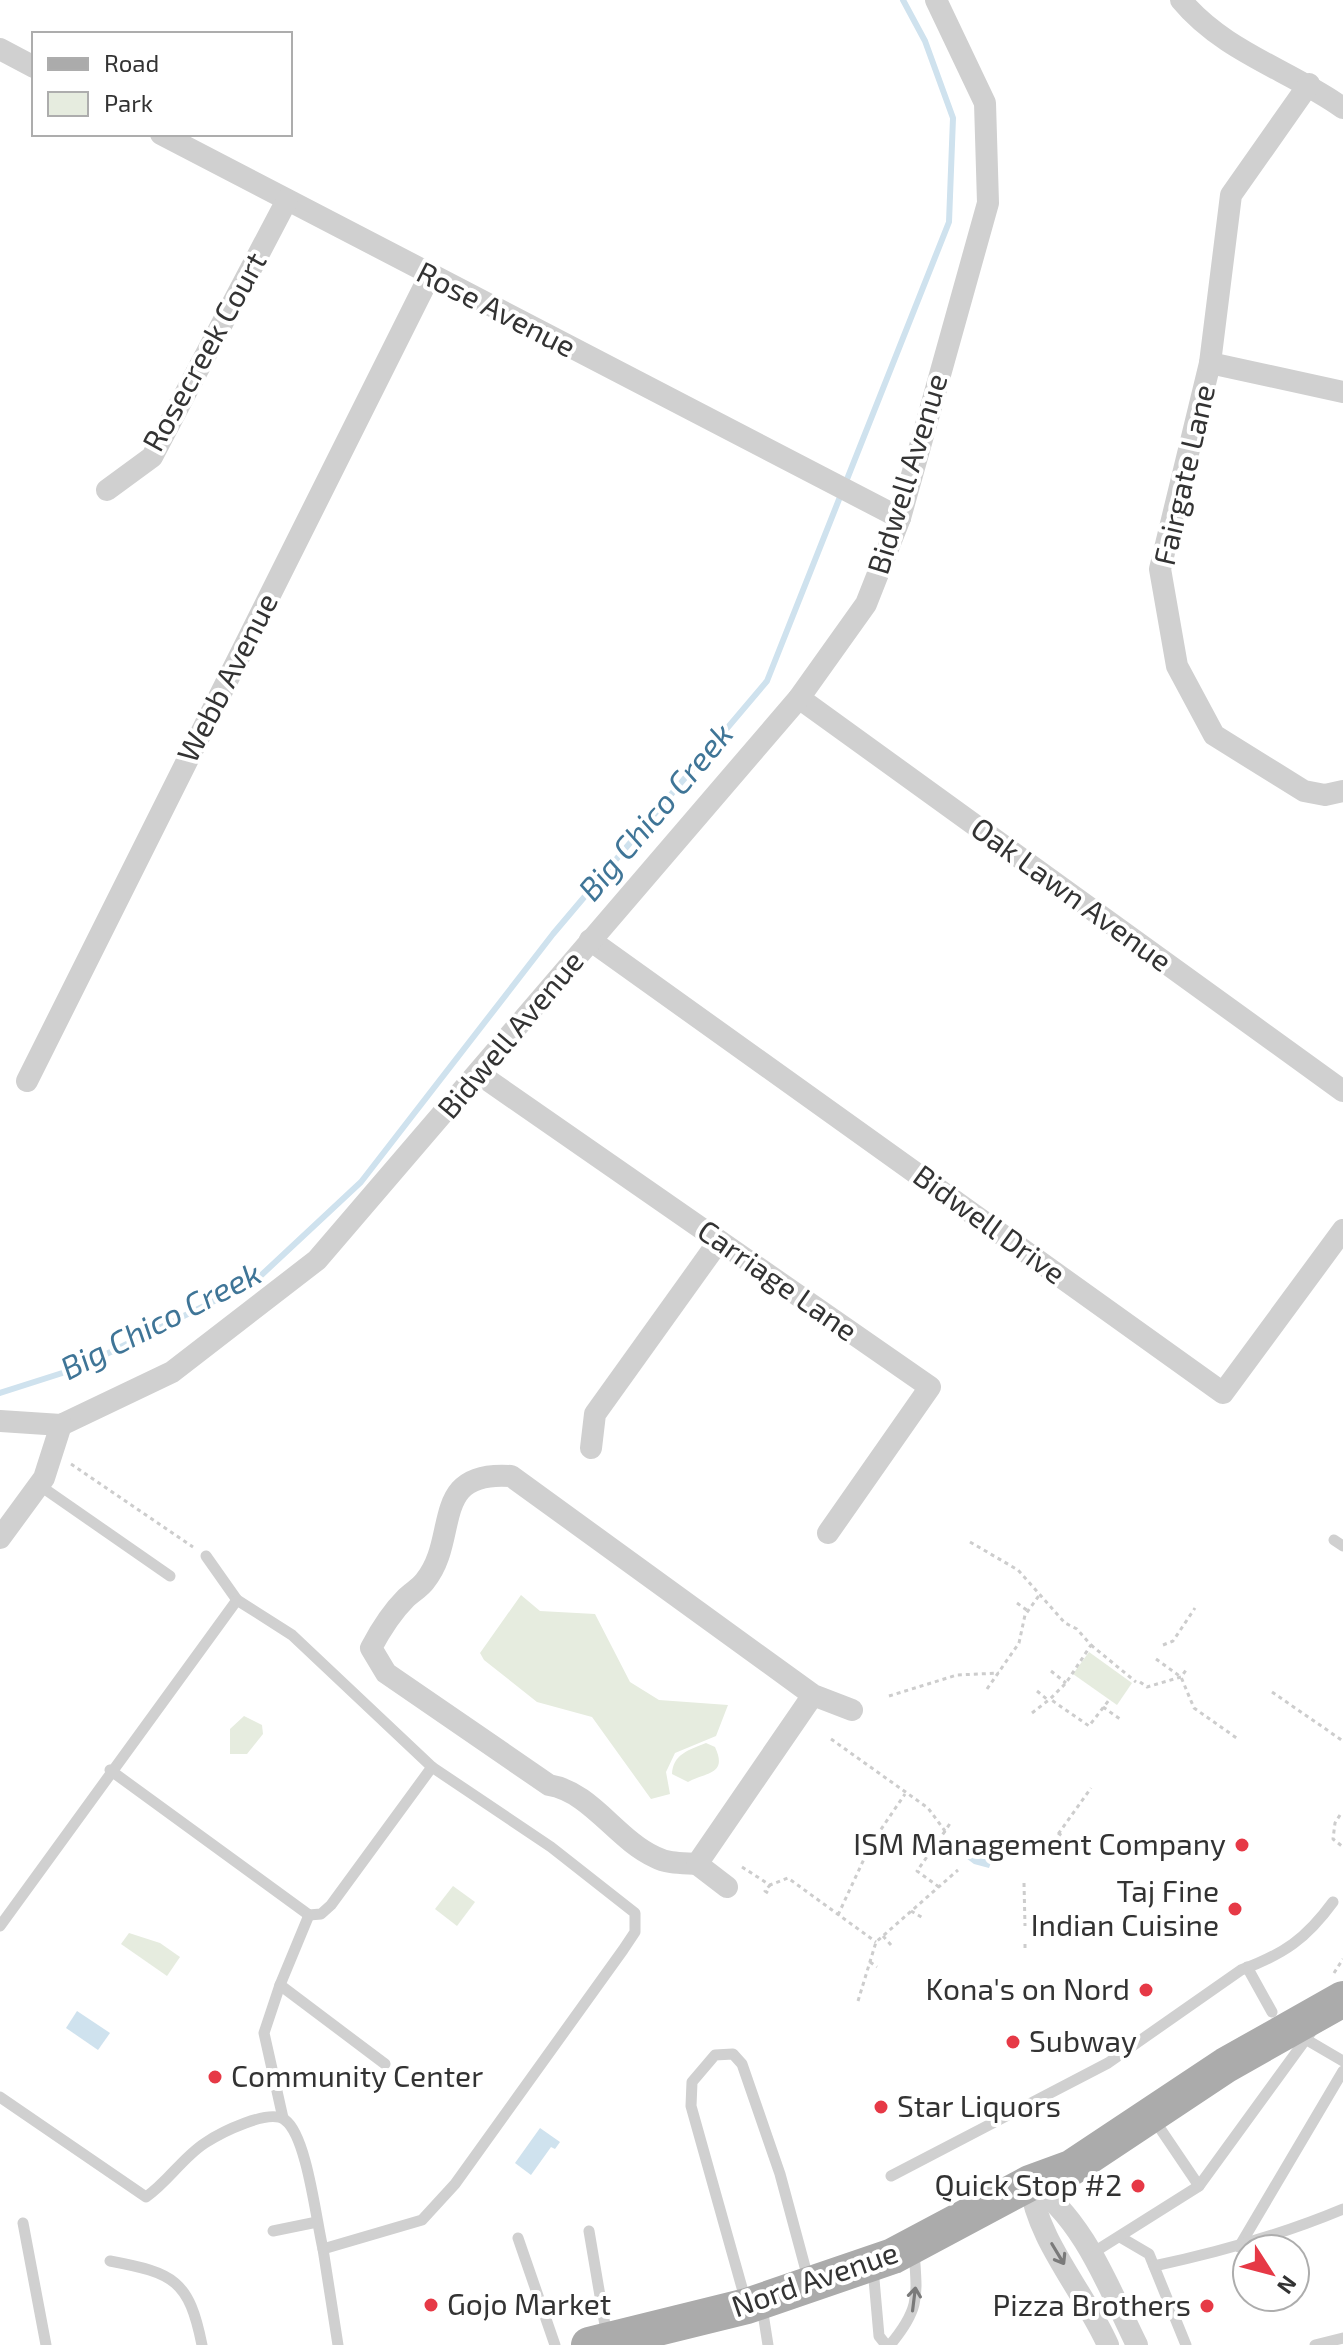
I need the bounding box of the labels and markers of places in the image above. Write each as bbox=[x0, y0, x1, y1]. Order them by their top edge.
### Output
place label: ISM Management Company bbox=[853, 1825, 1226, 1861]
marker: ISM Management Company bbox=[1233, 1836, 1251, 1854]
place label: Taj Fine Indian Cuisine bbox=[1031, 1872, 1219, 1942]
marker: Taj Fine Indian Cuisine bbox=[1226, 1900, 1244, 1918]
place label: Kona's on Nord bbox=[926, 1970, 1130, 2006]
marker: Kona's on Nord bbox=[1137, 1981, 1155, 1999]
place label: Subway bbox=[1029, 2022, 1137, 2058]
marker: Subway bbox=[1004, 2033, 1022, 2051]
place label: Community Center bbox=[231, 2057, 483, 2093]
marker: Community Center bbox=[206, 2068, 224, 2086]
place label: Star Liquors bbox=[897, 2087, 1061, 2123]
marker: Star Liquors bbox=[872, 2098, 890, 2116]
place label: Quick Stop #2 bbox=[934, 2166, 1122, 2202]
marker: Quick Stop #2 bbox=[1129, 2177, 1147, 2195]
place label: Gojo Market bbox=[447, 2285, 611, 2321]
place label: Pizza Brothers bbox=[993, 2286, 1191, 2322]
marker: Gojo Market bbox=[422, 2296, 440, 2314]
marker: Pizza Brothers bbox=[1198, 2297, 1216, 2315]

